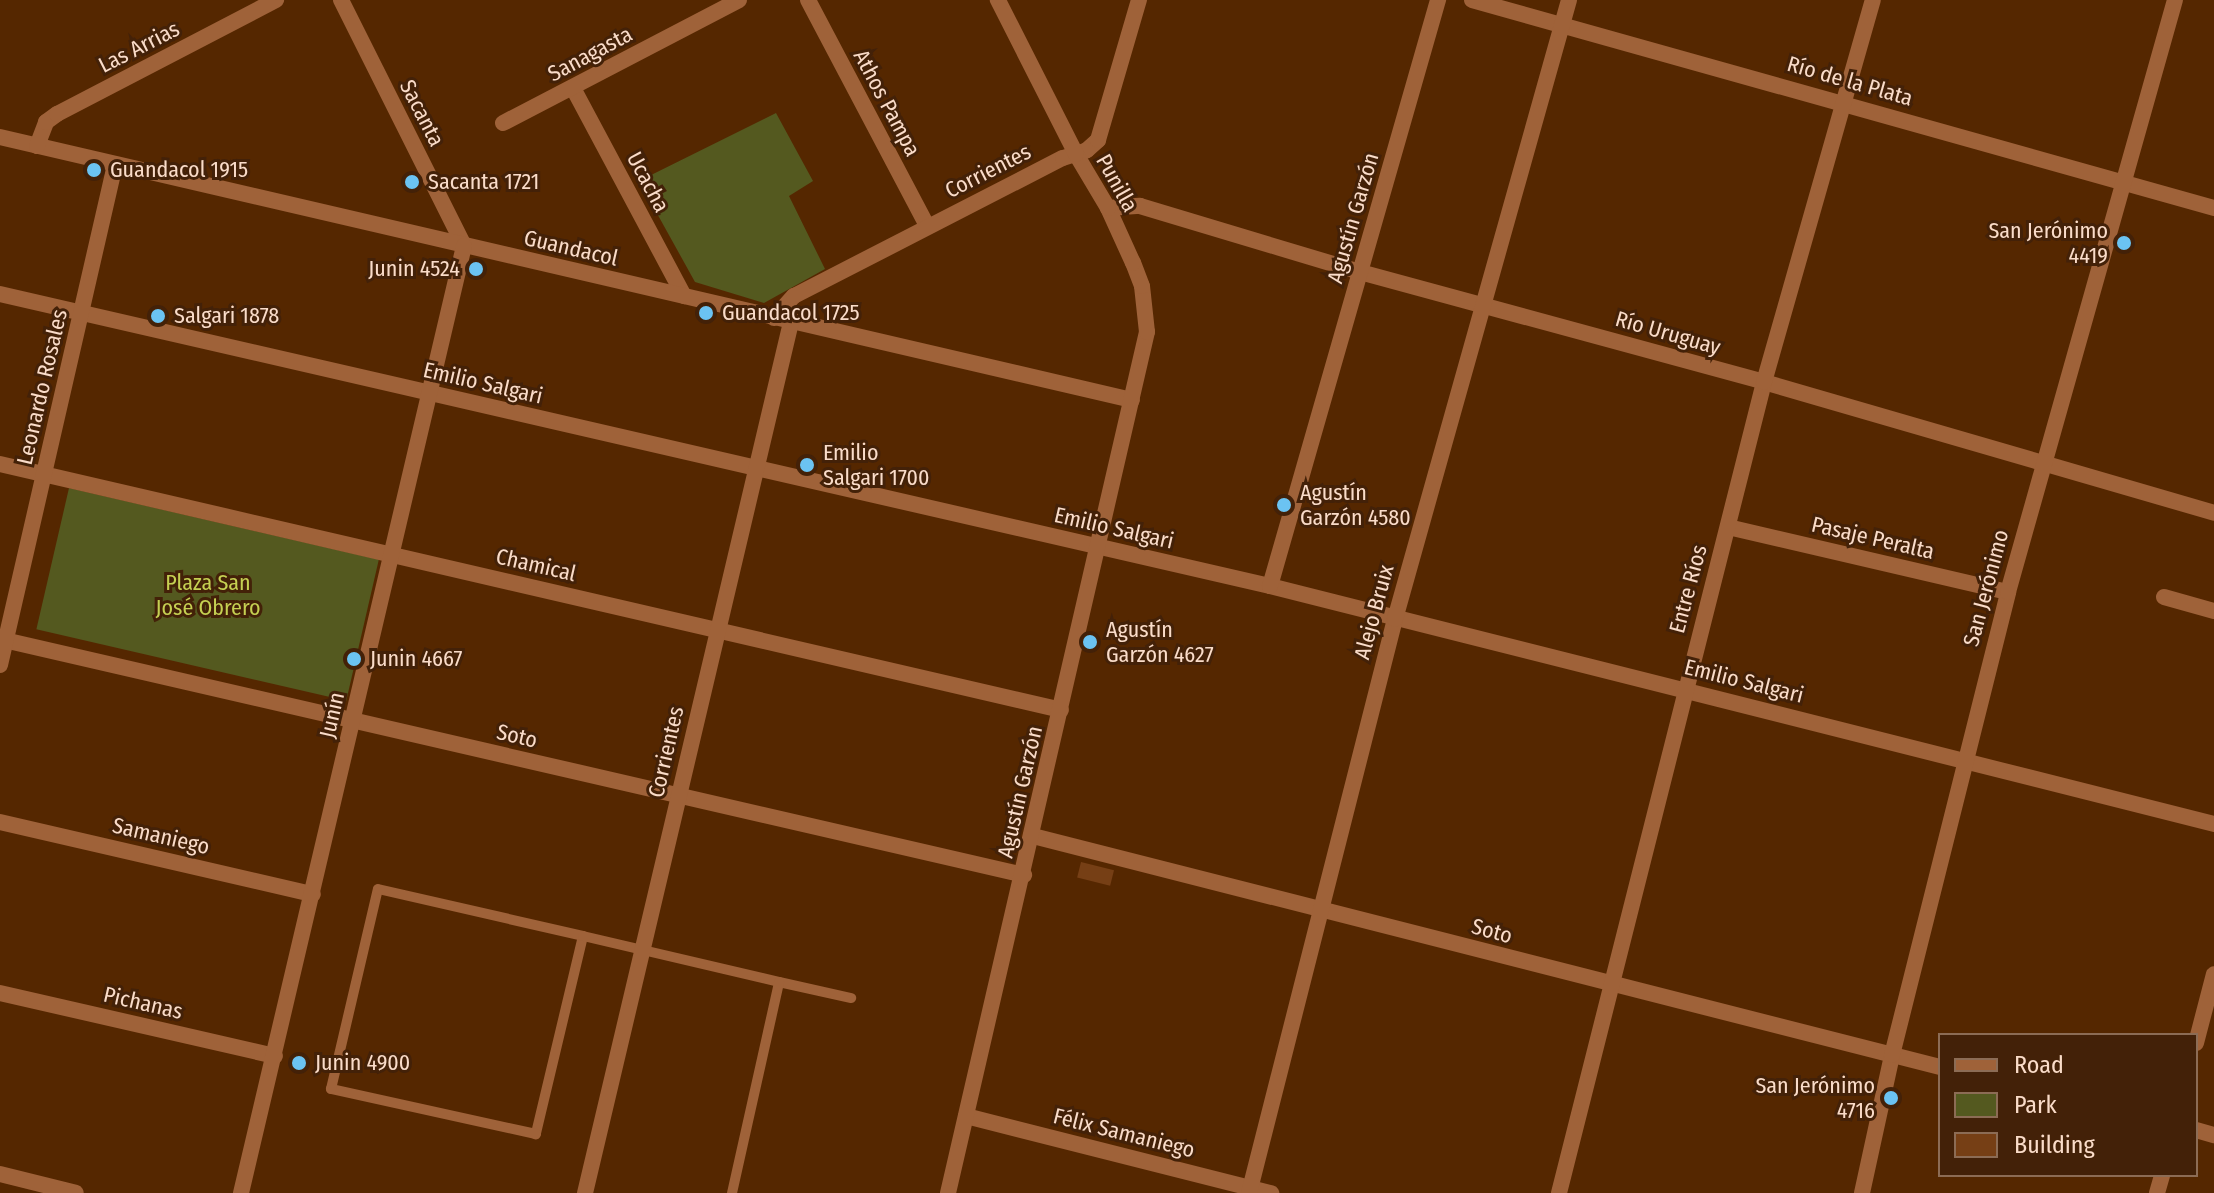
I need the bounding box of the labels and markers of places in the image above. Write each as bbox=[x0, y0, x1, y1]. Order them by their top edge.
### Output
place label: Guandacol 1915 bbox=[110, 157, 248, 183]
marker: Guandacol 1915 bbox=[85, 161, 103, 179]
place label: Sacanta 1721 bbox=[428, 169, 539, 195]
marker: Sacanta 1721 bbox=[403, 173, 421, 191]
place label: San Jerónimo 4419 bbox=[1988, 217, 2108, 268]
marker: San Jerónimo 4419 bbox=[2115, 234, 2133, 252]
place label: Junin 4524 bbox=[368, 256, 460, 282]
marker: Junin 4524 bbox=[467, 260, 485, 278]
place label: Guandacol 1725 bbox=[722, 300, 860, 326]
place label: Salgari 1878 bbox=[174, 303, 279, 329]
marker: Guandacol 1725 bbox=[697, 304, 715, 322]
marker: Salgari 1878 bbox=[149, 307, 167, 325]
place label: Emilio Salgari 1700 bbox=[823, 439, 930, 490]
marker: Emilio Salgari 1700 bbox=[798, 456, 816, 474]
place label: Agustín Garzón 4580 bbox=[1300, 479, 1411, 530]
marker: Agustín Garzón 4580 bbox=[1275, 496, 1293, 514]
place label: Agustín Garzón 4627 bbox=[1106, 616, 1214, 668]
marker: Agustín Garzón 4627 bbox=[1081, 633, 1099, 651]
place label: Junin 4667 bbox=[370, 646, 462, 672]
marker: Junin 4667 bbox=[345, 650, 363, 668]
place label: Junin 4900 bbox=[315, 1050, 410, 1076]
marker: Junin 4900 bbox=[290, 1054, 308, 1072]
place label: San Jerónimo 4716 bbox=[1755, 1072, 1875, 1124]
marker: San Jerónimo 4716 bbox=[1882, 1089, 1900, 1107]

